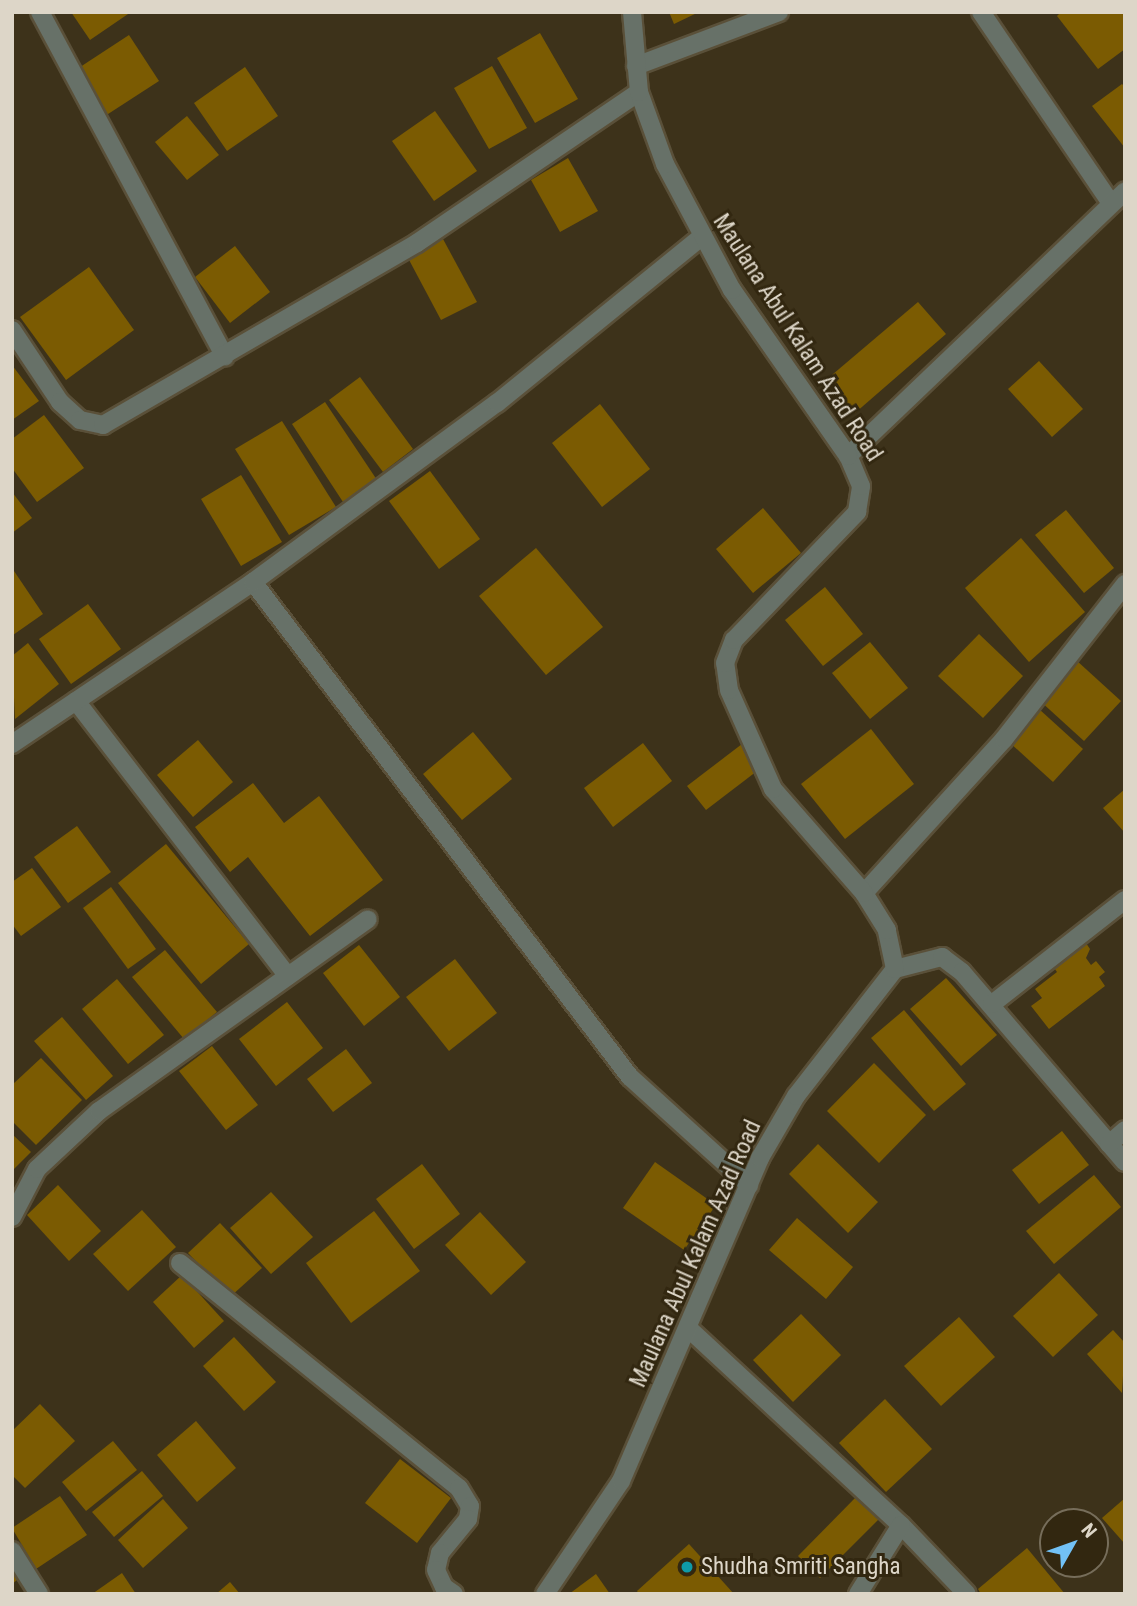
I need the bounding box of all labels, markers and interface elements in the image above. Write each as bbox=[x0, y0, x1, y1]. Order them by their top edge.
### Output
street label: Maulana Abul Kalam Azad Road bbox=[707, 209, 887, 467]
street label: Maulana Abul Kalam Azad Road bbox=[625, 1116, 767, 1392]
north arrow bbox=[1039, 1508, 1109, 1578]
text: N bbox=[1076, 1519, 1101, 1542]
place label: Shudha Smriti Sangha bbox=[701, 1553, 900, 1581]
marker: Shudha Smriti Sangha bbox=[679, 1559, 695, 1575]

